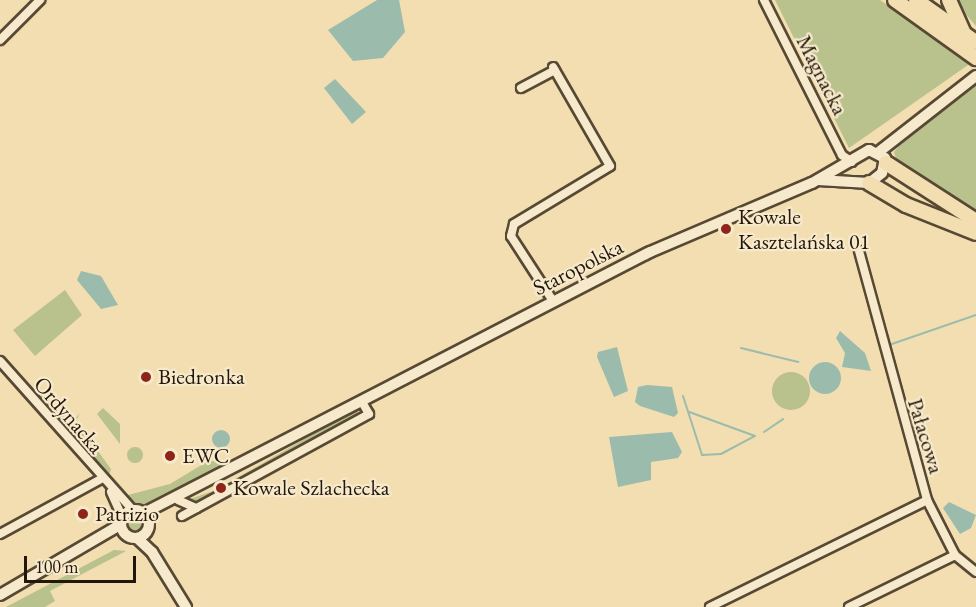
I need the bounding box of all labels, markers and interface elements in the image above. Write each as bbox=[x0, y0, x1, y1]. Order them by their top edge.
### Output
street label: Magnacka bbox=[791, 31, 853, 119]
place label: Kowale Kasztelańska 01 bbox=[738, 203, 870, 254]
marker: Kowale Kasztelańska 01 bbox=[719, 222, 733, 236]
street label: Staropolska bbox=[529, 233, 627, 301]
place label: Biedronka bbox=[158, 364, 245, 390]
marker: Biedronka bbox=[139, 370, 153, 384]
street label: Ordynacka bbox=[28, 371, 110, 459]
street label: Pałacowa bbox=[902, 395, 950, 477]
place label: EWC bbox=[182, 443, 229, 469]
marker: EWC bbox=[163, 449, 177, 463]
place label: Kowale Szlachecka bbox=[233, 475, 390, 501]
marker: Kowale Szlachecka bbox=[214, 481, 228, 495]
place label: Patrizio bbox=[95, 501, 159, 527]
marker: Patrizio bbox=[76, 507, 90, 521]
scale bar bbox=[27, 544, 140, 582]
text: 100 m bbox=[35, 555, 79, 578]

